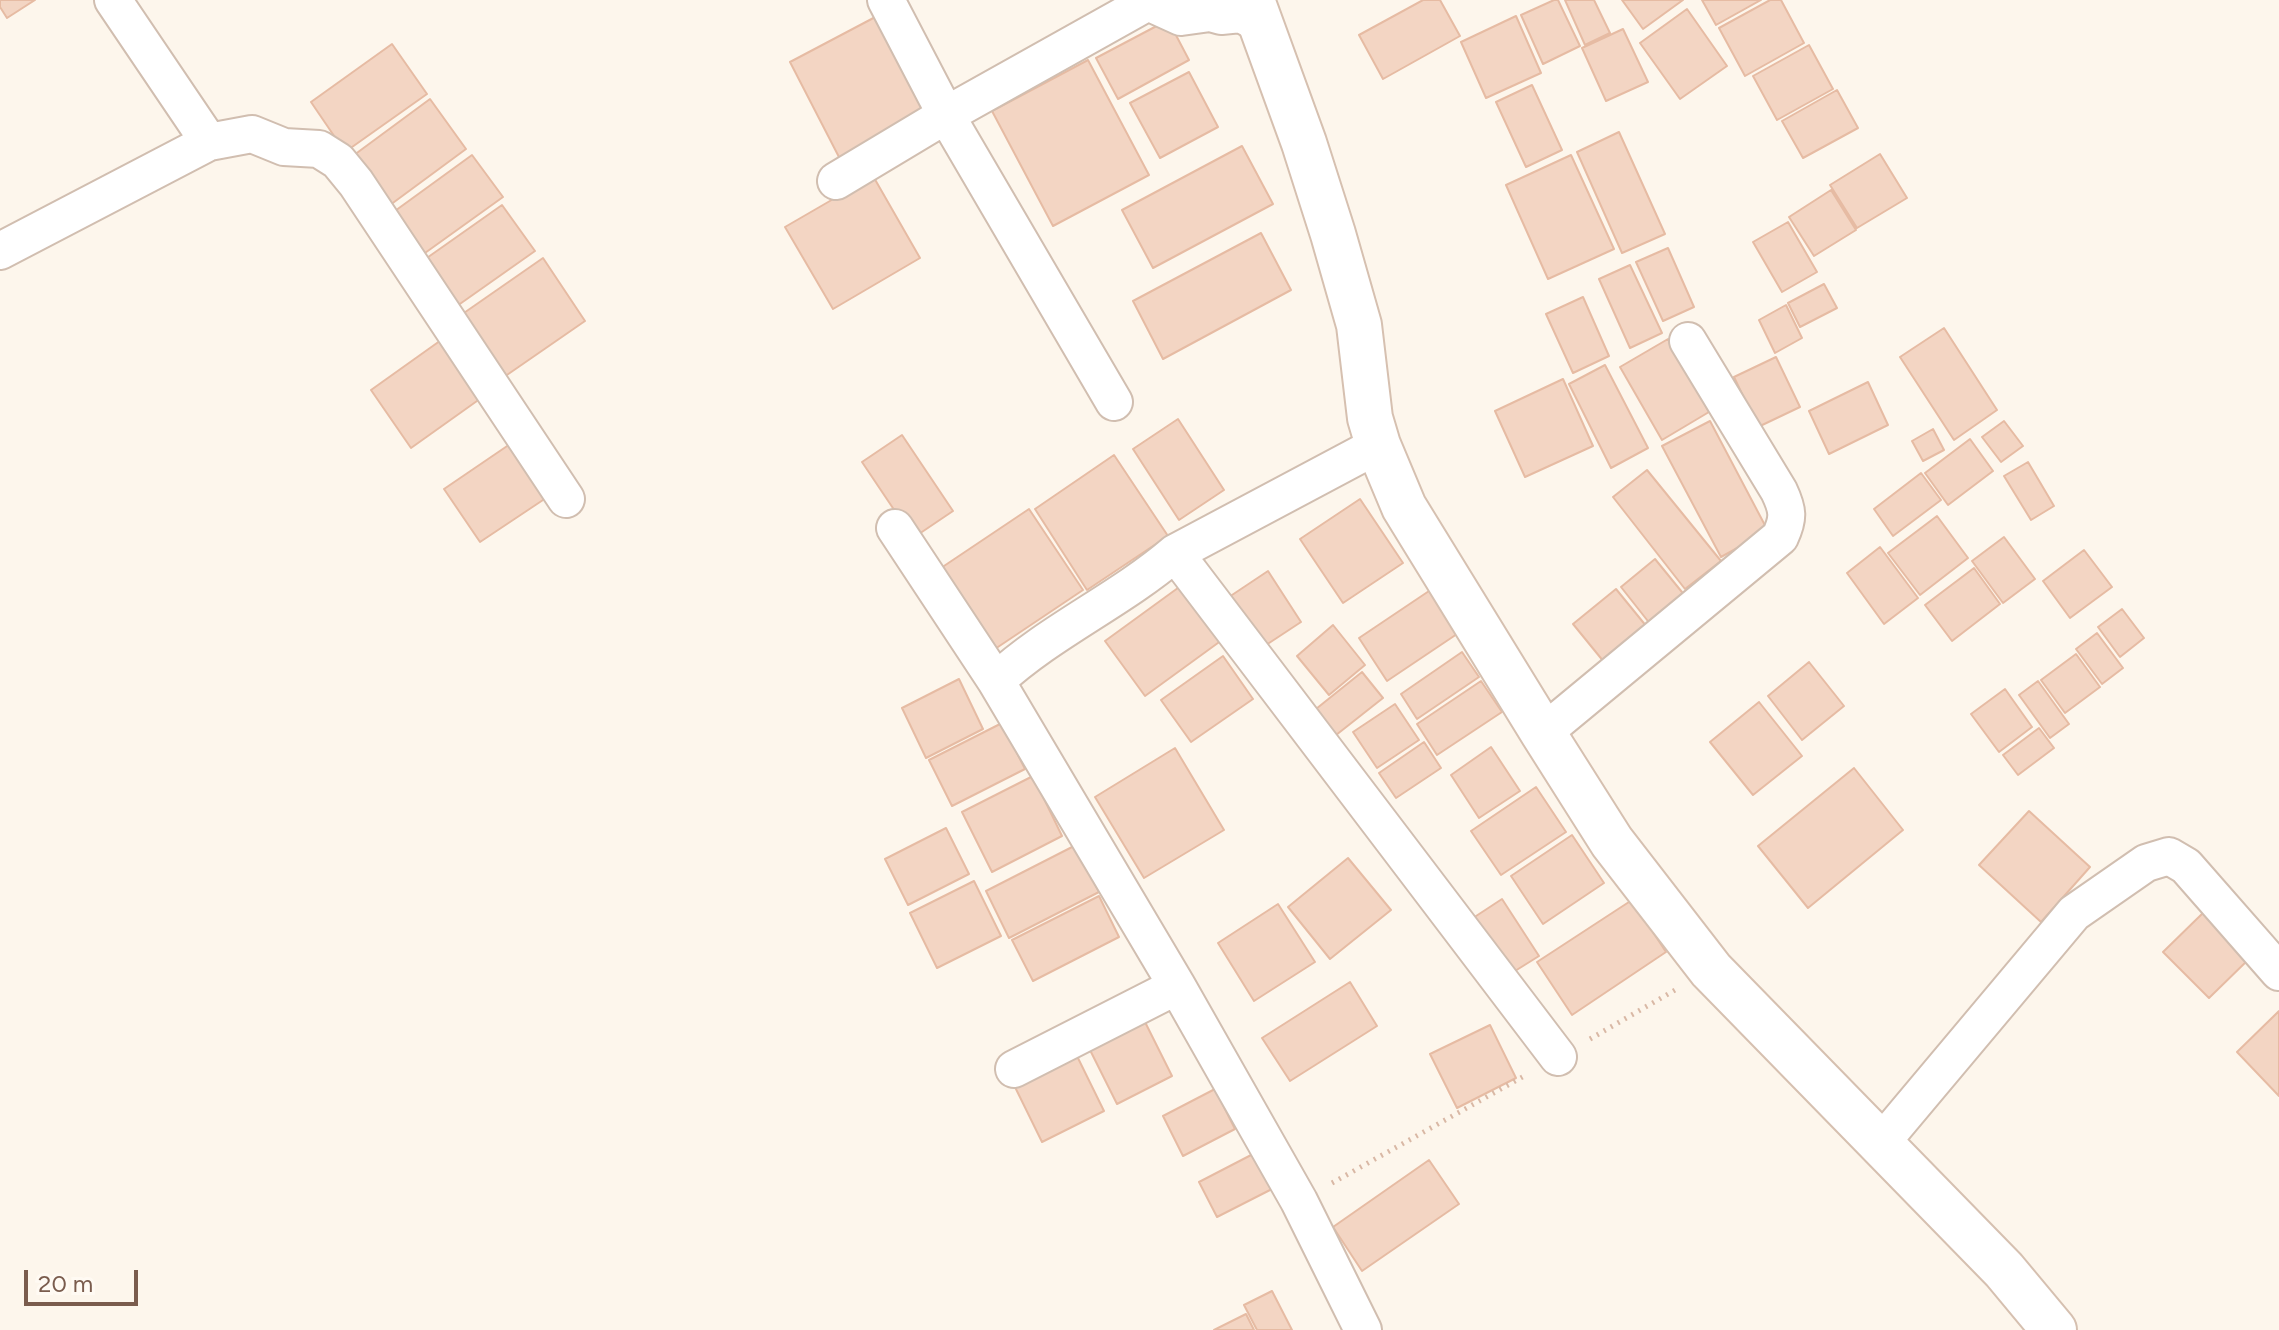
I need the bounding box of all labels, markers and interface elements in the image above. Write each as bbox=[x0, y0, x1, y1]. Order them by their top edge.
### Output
scale bar bbox=[28, 1254, 142, 1304]
text: 20 m bbox=[38, 1269, 93, 1298]

